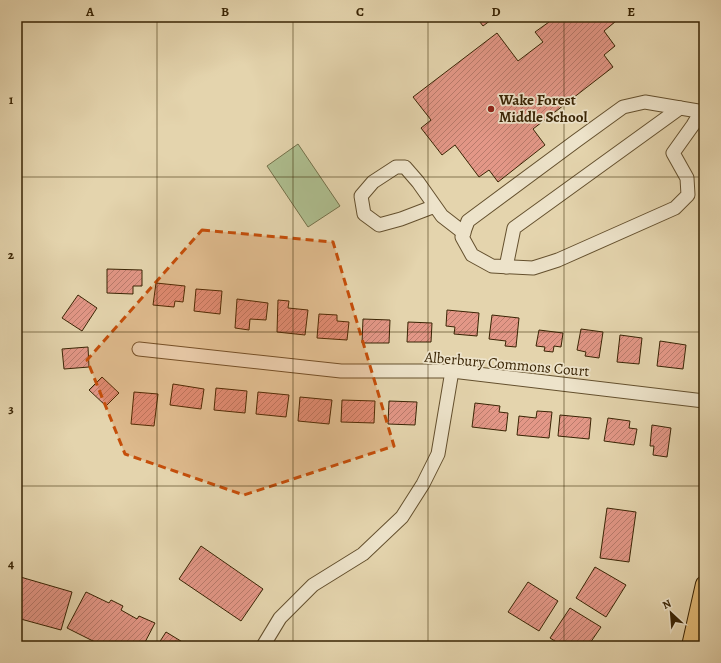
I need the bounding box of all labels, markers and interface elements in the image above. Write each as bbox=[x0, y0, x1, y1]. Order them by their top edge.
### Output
text: A bbox=[85, 3, 95, 20]
text: B bbox=[221, 3, 229, 20]
text: C bbox=[356, 3, 364, 20]
text: D bbox=[491, 3, 501, 20]
text: E bbox=[627, 3, 635, 20]
place label: Wake Forest Middle School bbox=[498, 90, 587, 127]
text: 1 bbox=[9, 91, 14, 108]
marker: Wake Forest Middle School bbox=[486, 104, 496, 114]
text: 2 bbox=[8, 246, 15, 263]
street label: Alberbury Commons Court bbox=[423, 347, 590, 381]
text: 3 bbox=[8, 400, 14, 417]
text: 4 bbox=[8, 555, 14, 572]
north arrow bbox=[651, 593, 691, 633]
text: N bbox=[660, 596, 674, 613]

